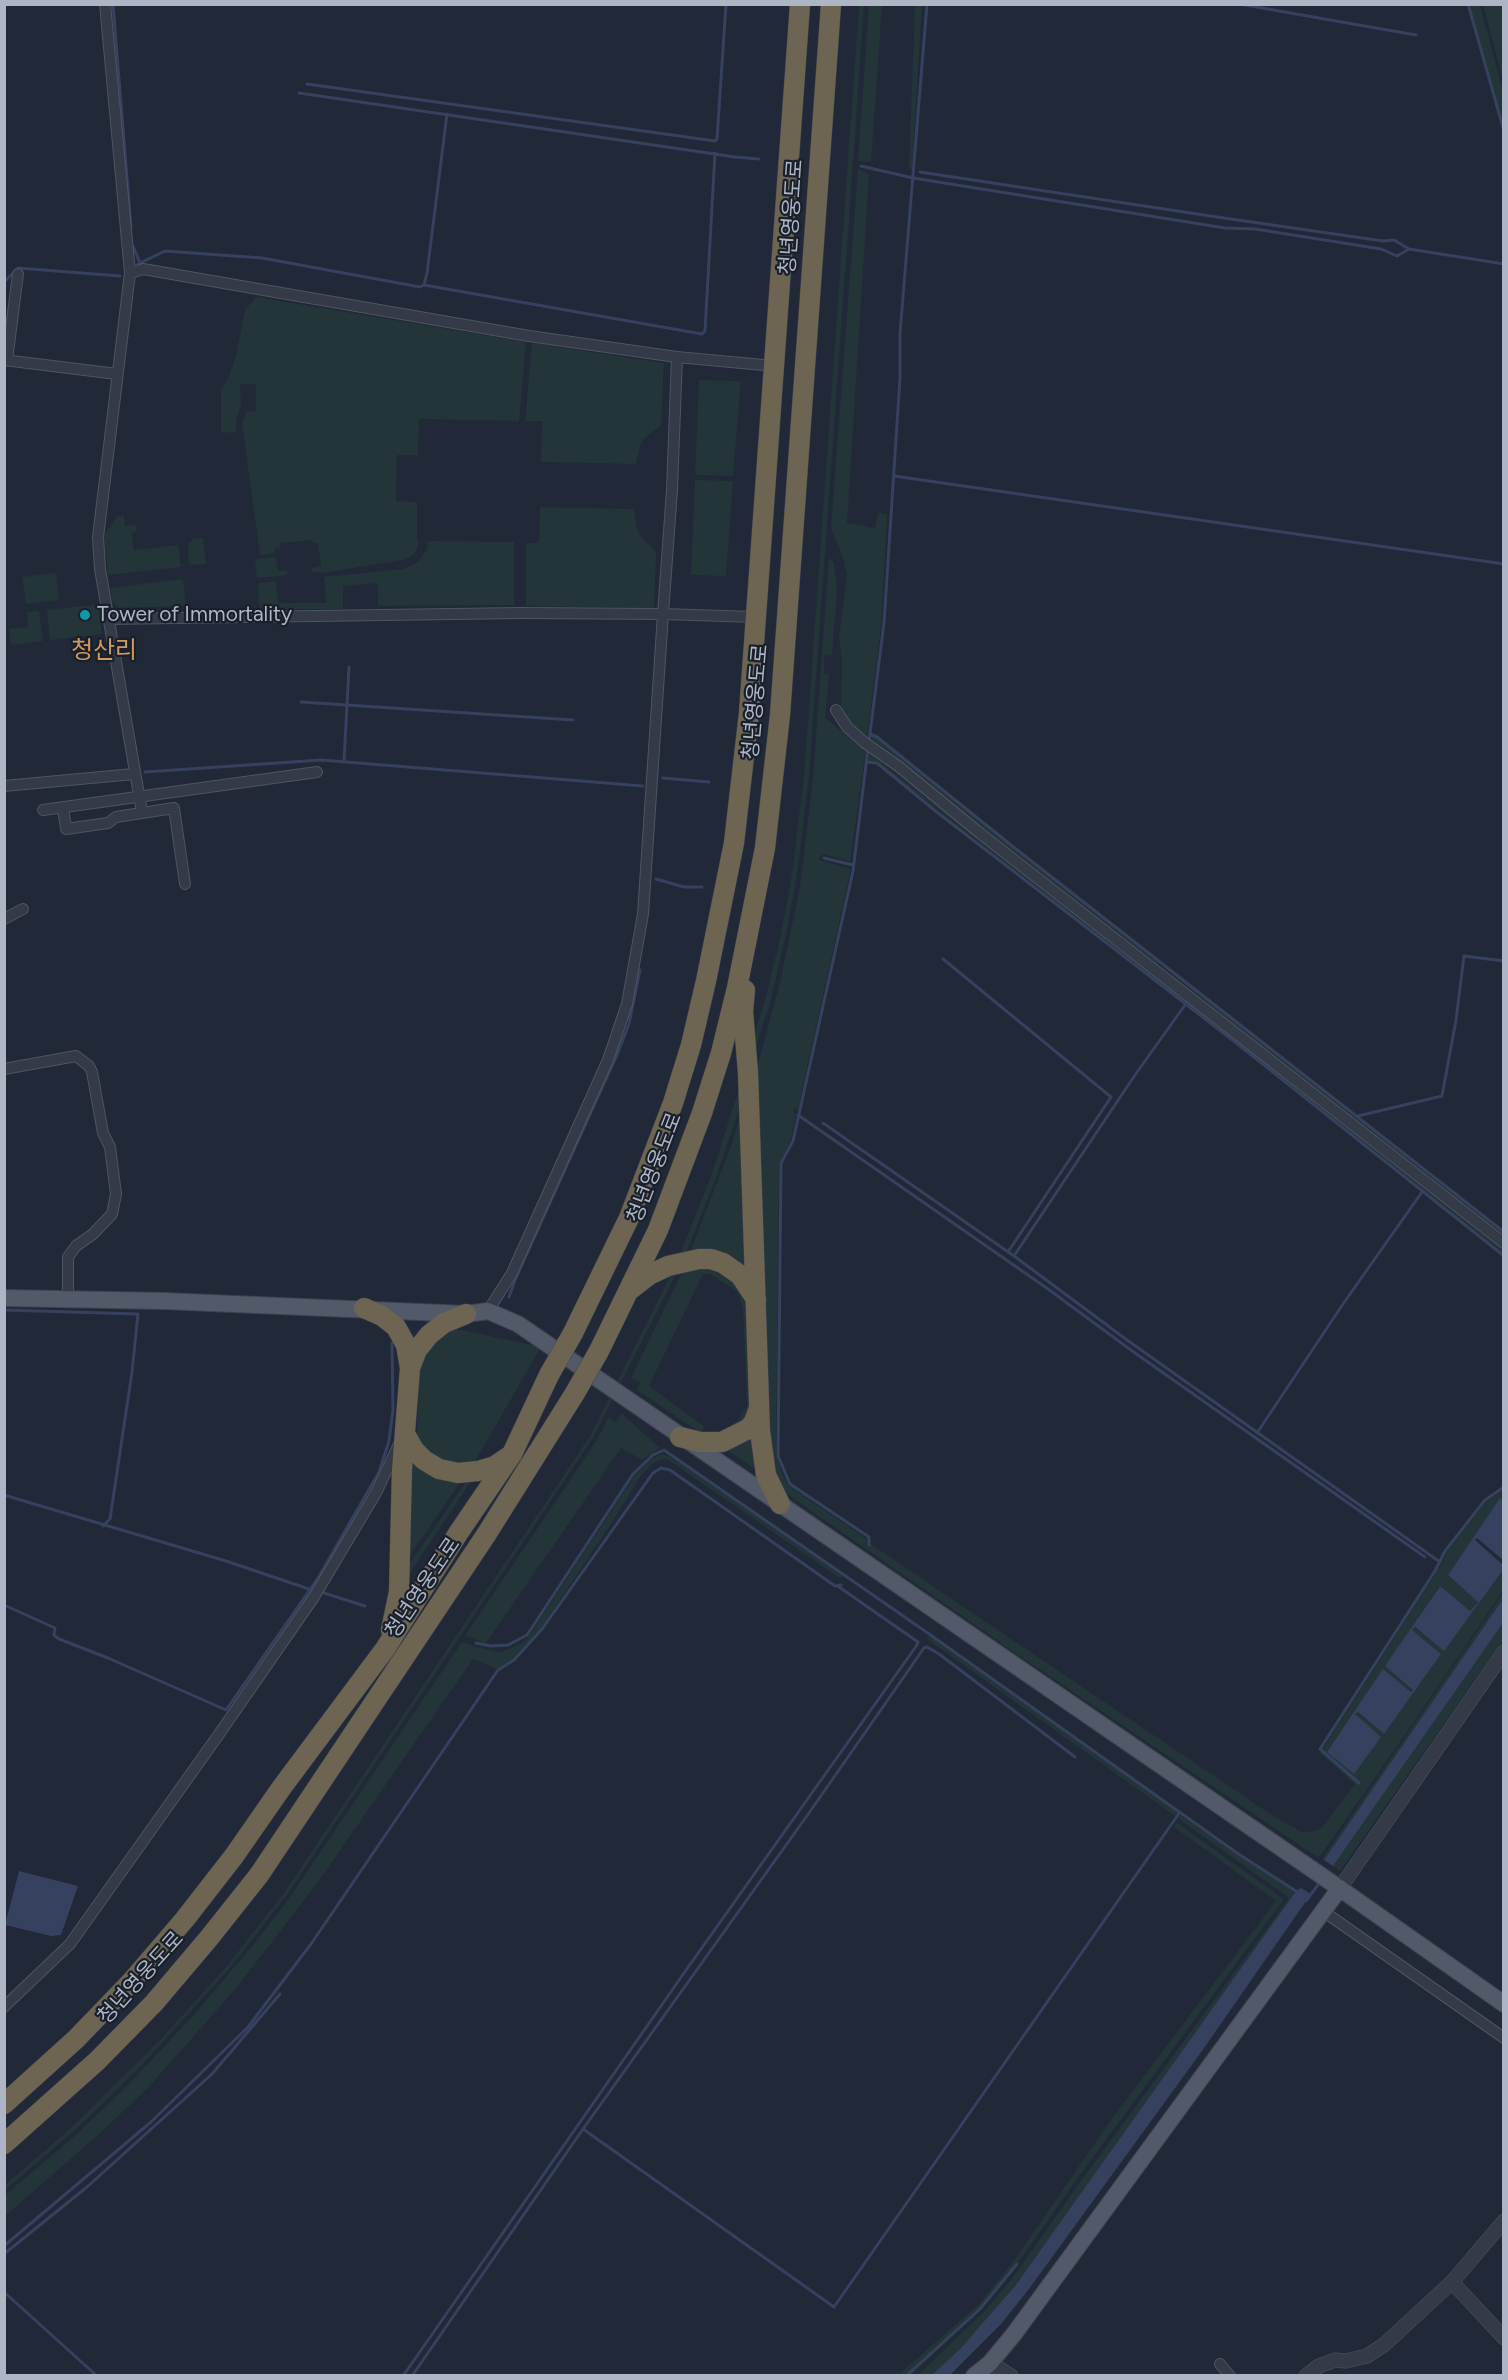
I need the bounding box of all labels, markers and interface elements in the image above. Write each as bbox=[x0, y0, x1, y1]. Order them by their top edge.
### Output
street label: 청년영웅도로 bbox=[775, 158, 809, 276]
place label: Tower of Immortality bbox=[97, 602, 292, 628]
marker: Tower of Immortality bbox=[78, 608, 92, 622]
district label: 청산리 bbox=[71, 637, 137, 665]
street label: 청년영웅도로 bbox=[738, 643, 774, 761]
street label: 청년영웅도로 bbox=[622, 1109, 688, 1227]
street label: 청년영웅도로 bbox=[380, 1533, 466, 1643]
street label: 청년영웅도로 bbox=[93, 1926, 189, 2030]

